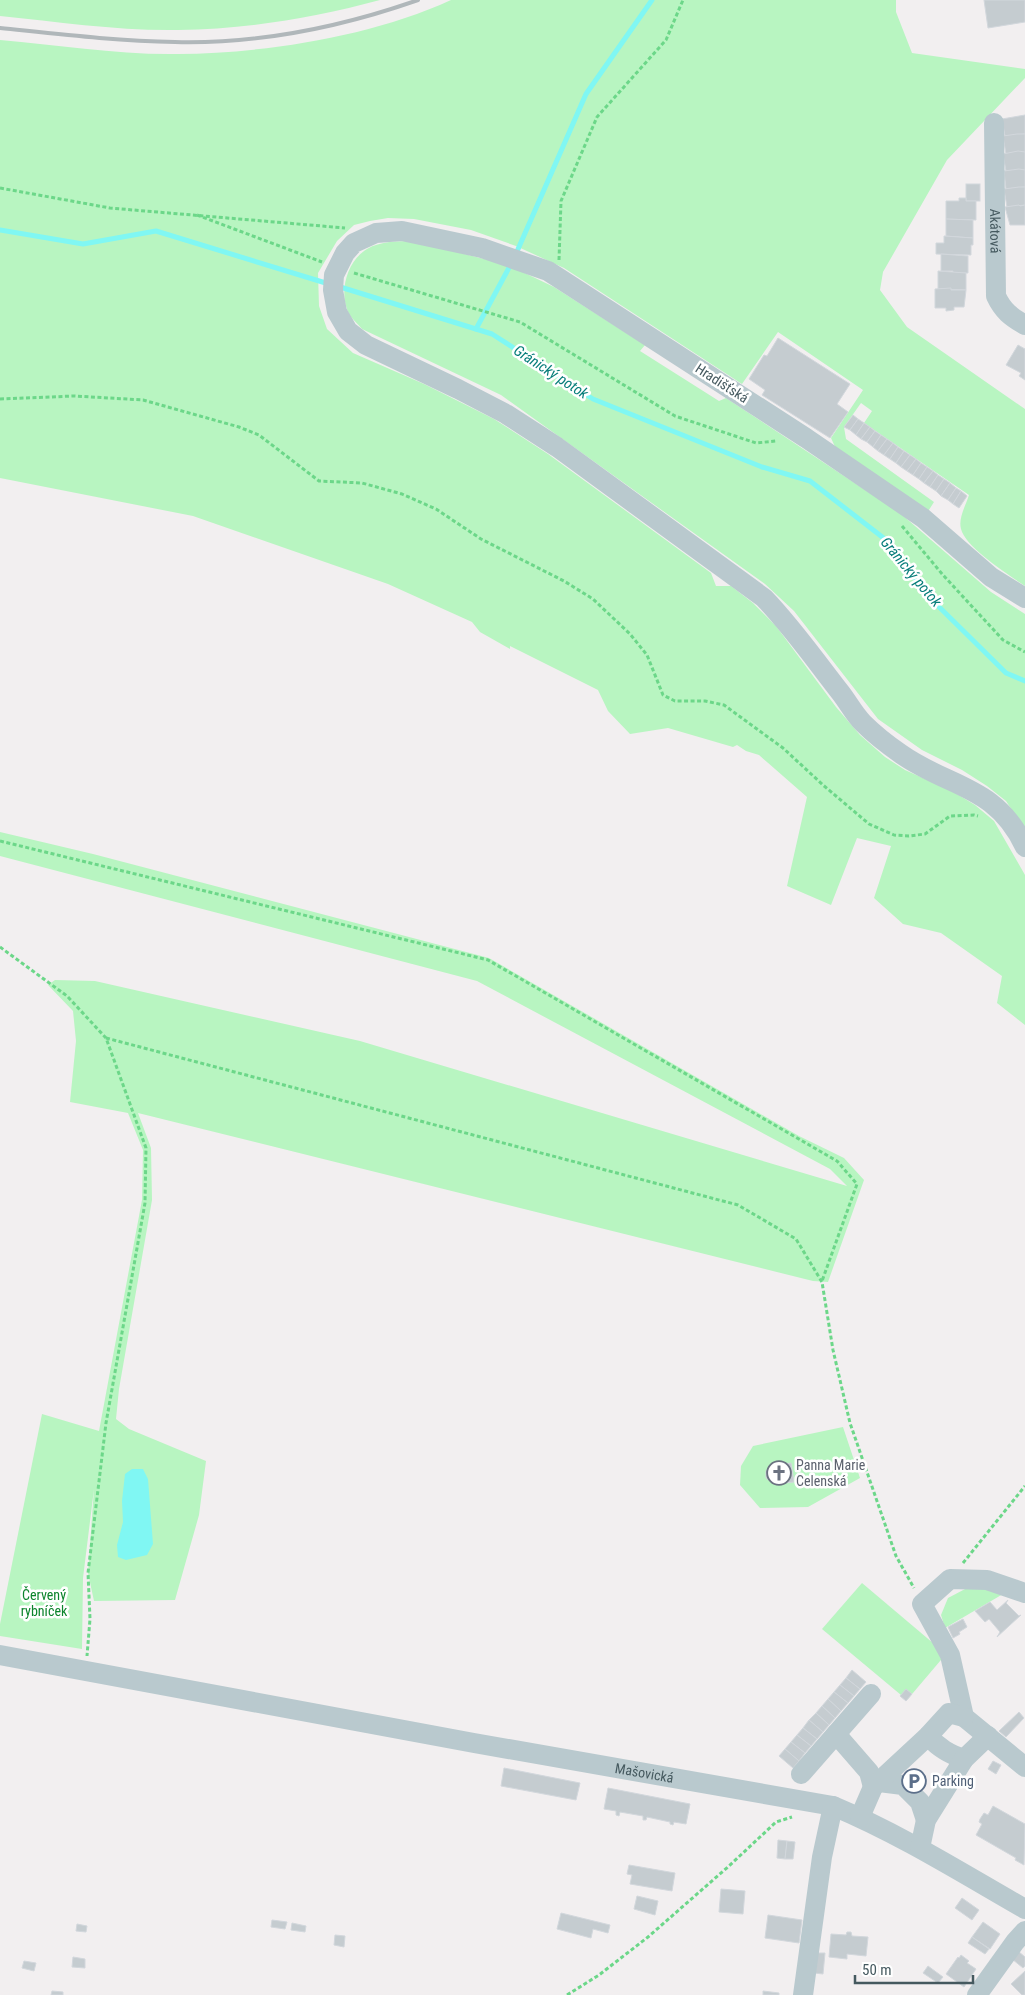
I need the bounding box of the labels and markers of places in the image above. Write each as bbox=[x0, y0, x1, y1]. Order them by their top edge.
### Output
place label: Panna Marie Celenská bbox=[796, 1457, 866, 1489]
church icon: Panna Marie Celenská bbox=[766, 1460, 792, 1486]
parking icon: Parking bbox=[901, 1768, 927, 1794]
place label: Parking bbox=[932, 1773, 974, 1789]

